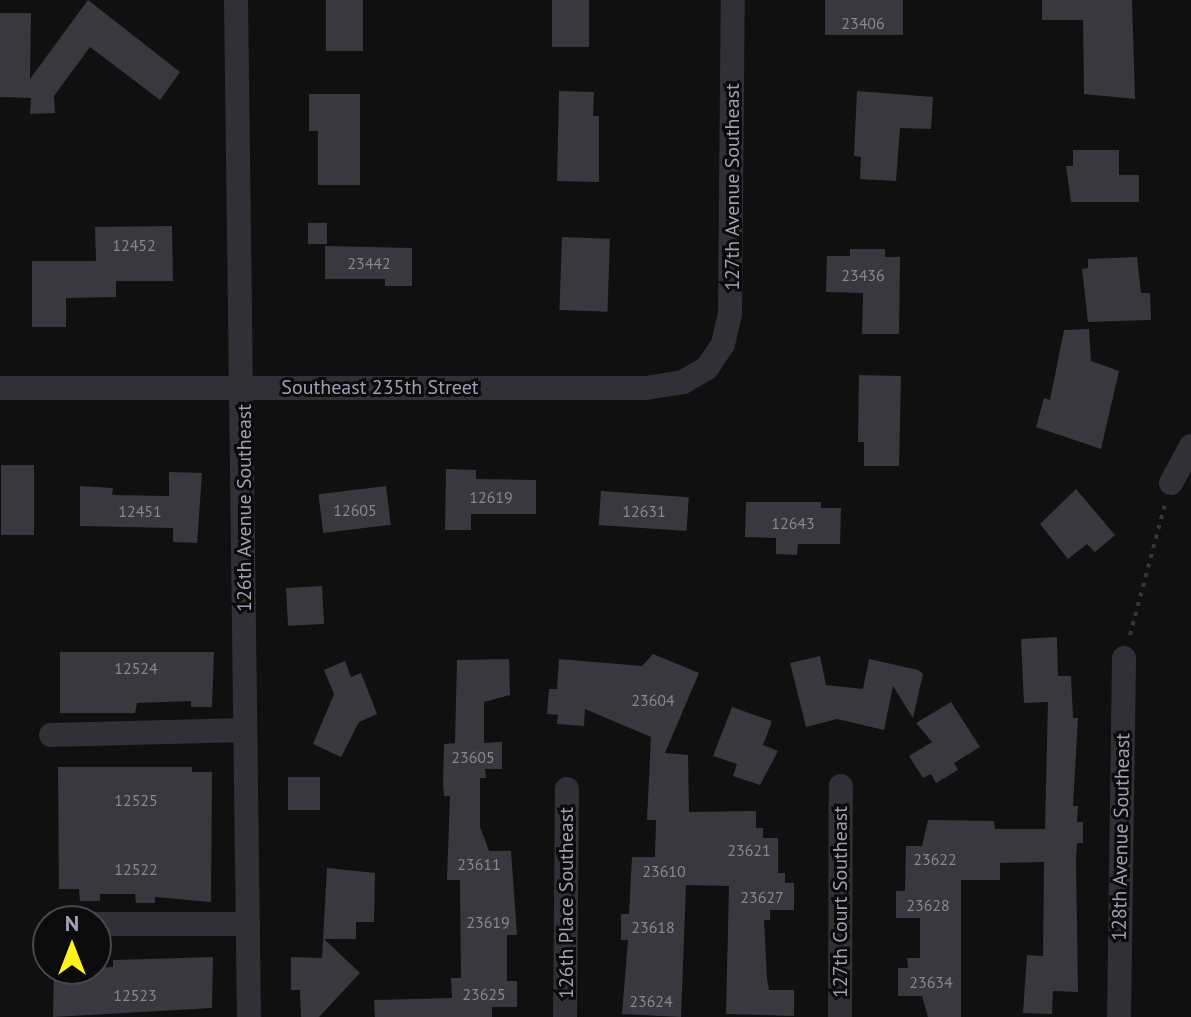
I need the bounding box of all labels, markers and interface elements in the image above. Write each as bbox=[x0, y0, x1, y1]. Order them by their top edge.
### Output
house number: 23406 bbox=[841, 13, 885, 33]
street label: 127th Avenue Southeast bbox=[720, 83, 744, 291]
house number: 12452 bbox=[112, 235, 156, 255]
house number: 23442 bbox=[347, 253, 391, 273]
house number: 23436 bbox=[841, 265, 885, 285]
street label: Southeast 235th Street bbox=[281, 375, 479, 399]
street label: 126th Avenue Southeast bbox=[232, 404, 256, 612]
house number: 12619 bbox=[469, 487, 513, 507]
house number: 12605 bbox=[333, 500, 377, 520]
house number: 12451 bbox=[118, 501, 162, 521]
house number: 12631 bbox=[622, 501, 666, 521]
house number: 12643 bbox=[771, 513, 815, 533]
house number: 12524 bbox=[114, 658, 158, 678]
house number: 23604 bbox=[631, 690, 675, 710]
street label: 128th Avenue Southeast bbox=[1107, 732, 1135, 942]
house number: 23605 bbox=[451, 747, 495, 767]
house number: 12525 bbox=[114, 790, 158, 810]
street label: 127th Court Southeast bbox=[828, 806, 852, 998]
street label: 126th Place Southeast bbox=[554, 807, 578, 999]
house number: 23621 bbox=[727, 840, 771, 860]
house number: 23622 bbox=[913, 849, 957, 869]
house number: 23611 bbox=[457, 854, 501, 874]
house number: 12522 bbox=[114, 859, 158, 879]
house number: 23610 bbox=[642, 861, 686, 881]
house number: 23627 bbox=[740, 887, 784, 907]
house number: 23628 bbox=[906, 895, 950, 915]
north arrow bbox=[32, 905, 112, 985]
text: N bbox=[65, 909, 79, 937]
house number: 23619 bbox=[466, 912, 510, 932]
house number: 23618 bbox=[631, 917, 675, 937]
house number: 23634 bbox=[909, 972, 953, 992]
house number: 23625 bbox=[462, 984, 506, 1004]
house number: 12523 bbox=[113, 985, 157, 1005]
house number: 23624 bbox=[629, 991, 673, 1011]

